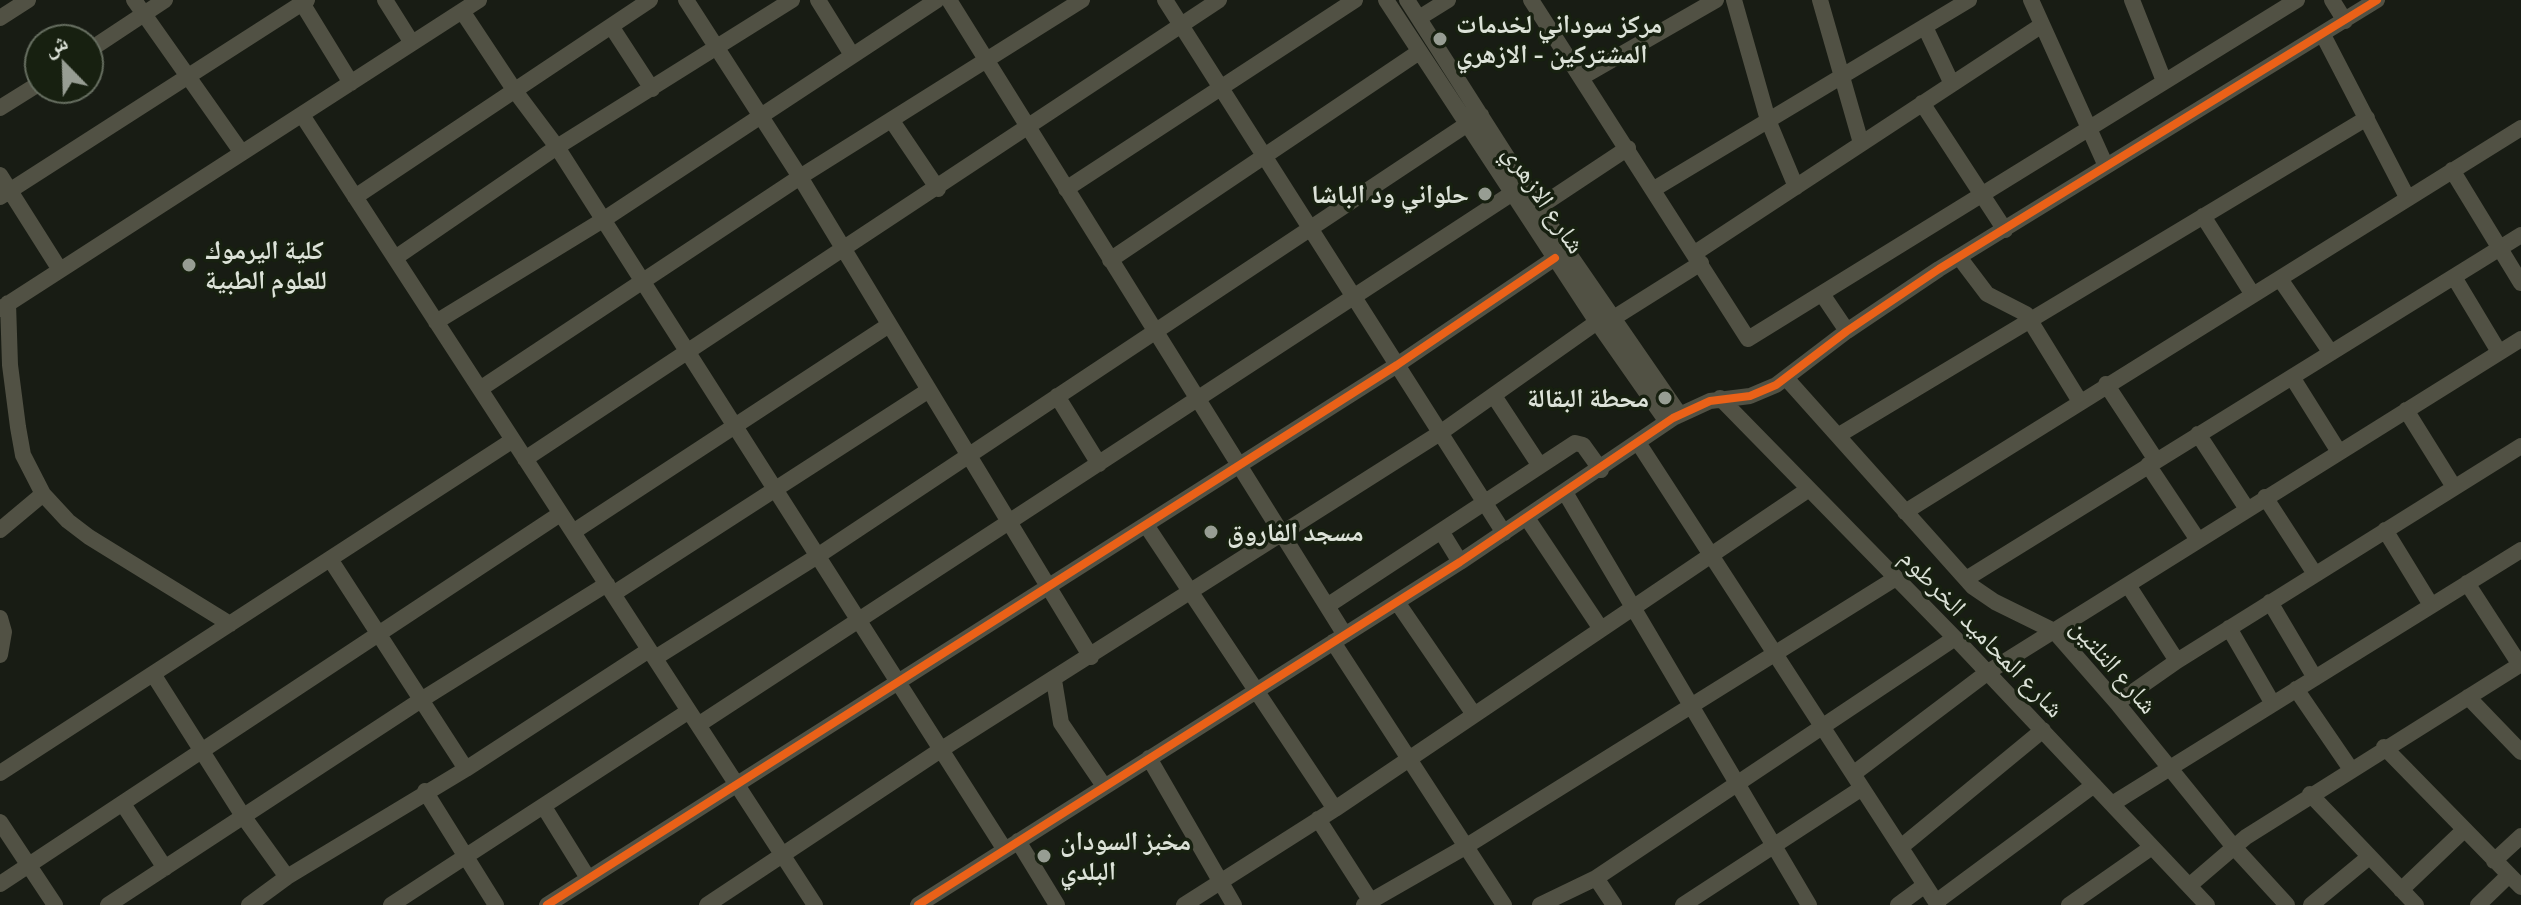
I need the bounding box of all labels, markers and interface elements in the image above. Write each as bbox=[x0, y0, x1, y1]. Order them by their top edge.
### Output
place label: مركز سوداني لخدمات المشتركين - الازهري bbox=[1456, 8, 1662, 70]
north arrow bbox=[24, 24, 104, 104]
text: ش bbox=[40, 27, 71, 60]
marker: مركز سوداني لخدمات المشتركين - الازهري bbox=[1431, 30, 1449, 48]
street label: شارع الازهري bbox=[1496, 139, 1592, 259]
place label: حلواني ود الباشا bbox=[1311, 178, 1469, 210]
marker: حلواني ود الباشا bbox=[1476, 185, 1494, 203]
place label: كلية اليرموك للعلوم الطبية bbox=[205, 234, 327, 296]
marker: كلية اليرموك للعلوم الطبية bbox=[180, 256, 198, 274]
place label: محطة البقالة bbox=[1527, 382, 1649, 414]
marker: محطة البقالة bbox=[1656, 389, 1674, 407]
place label: مسجد الفاروق bbox=[1227, 516, 1364, 548]
marker: مسجد الفاروق bbox=[1202, 523, 1220, 541]
street label: شارع المحاميد الخرطوم bbox=[1894, 542, 2070, 724]
street label: شارع التلتين bbox=[2064, 612, 2164, 720]
place label: مخبز السودان البلدي bbox=[1060, 825, 1191, 886]
marker: مخبز السودان البلدي bbox=[1035, 847, 1053, 865]

